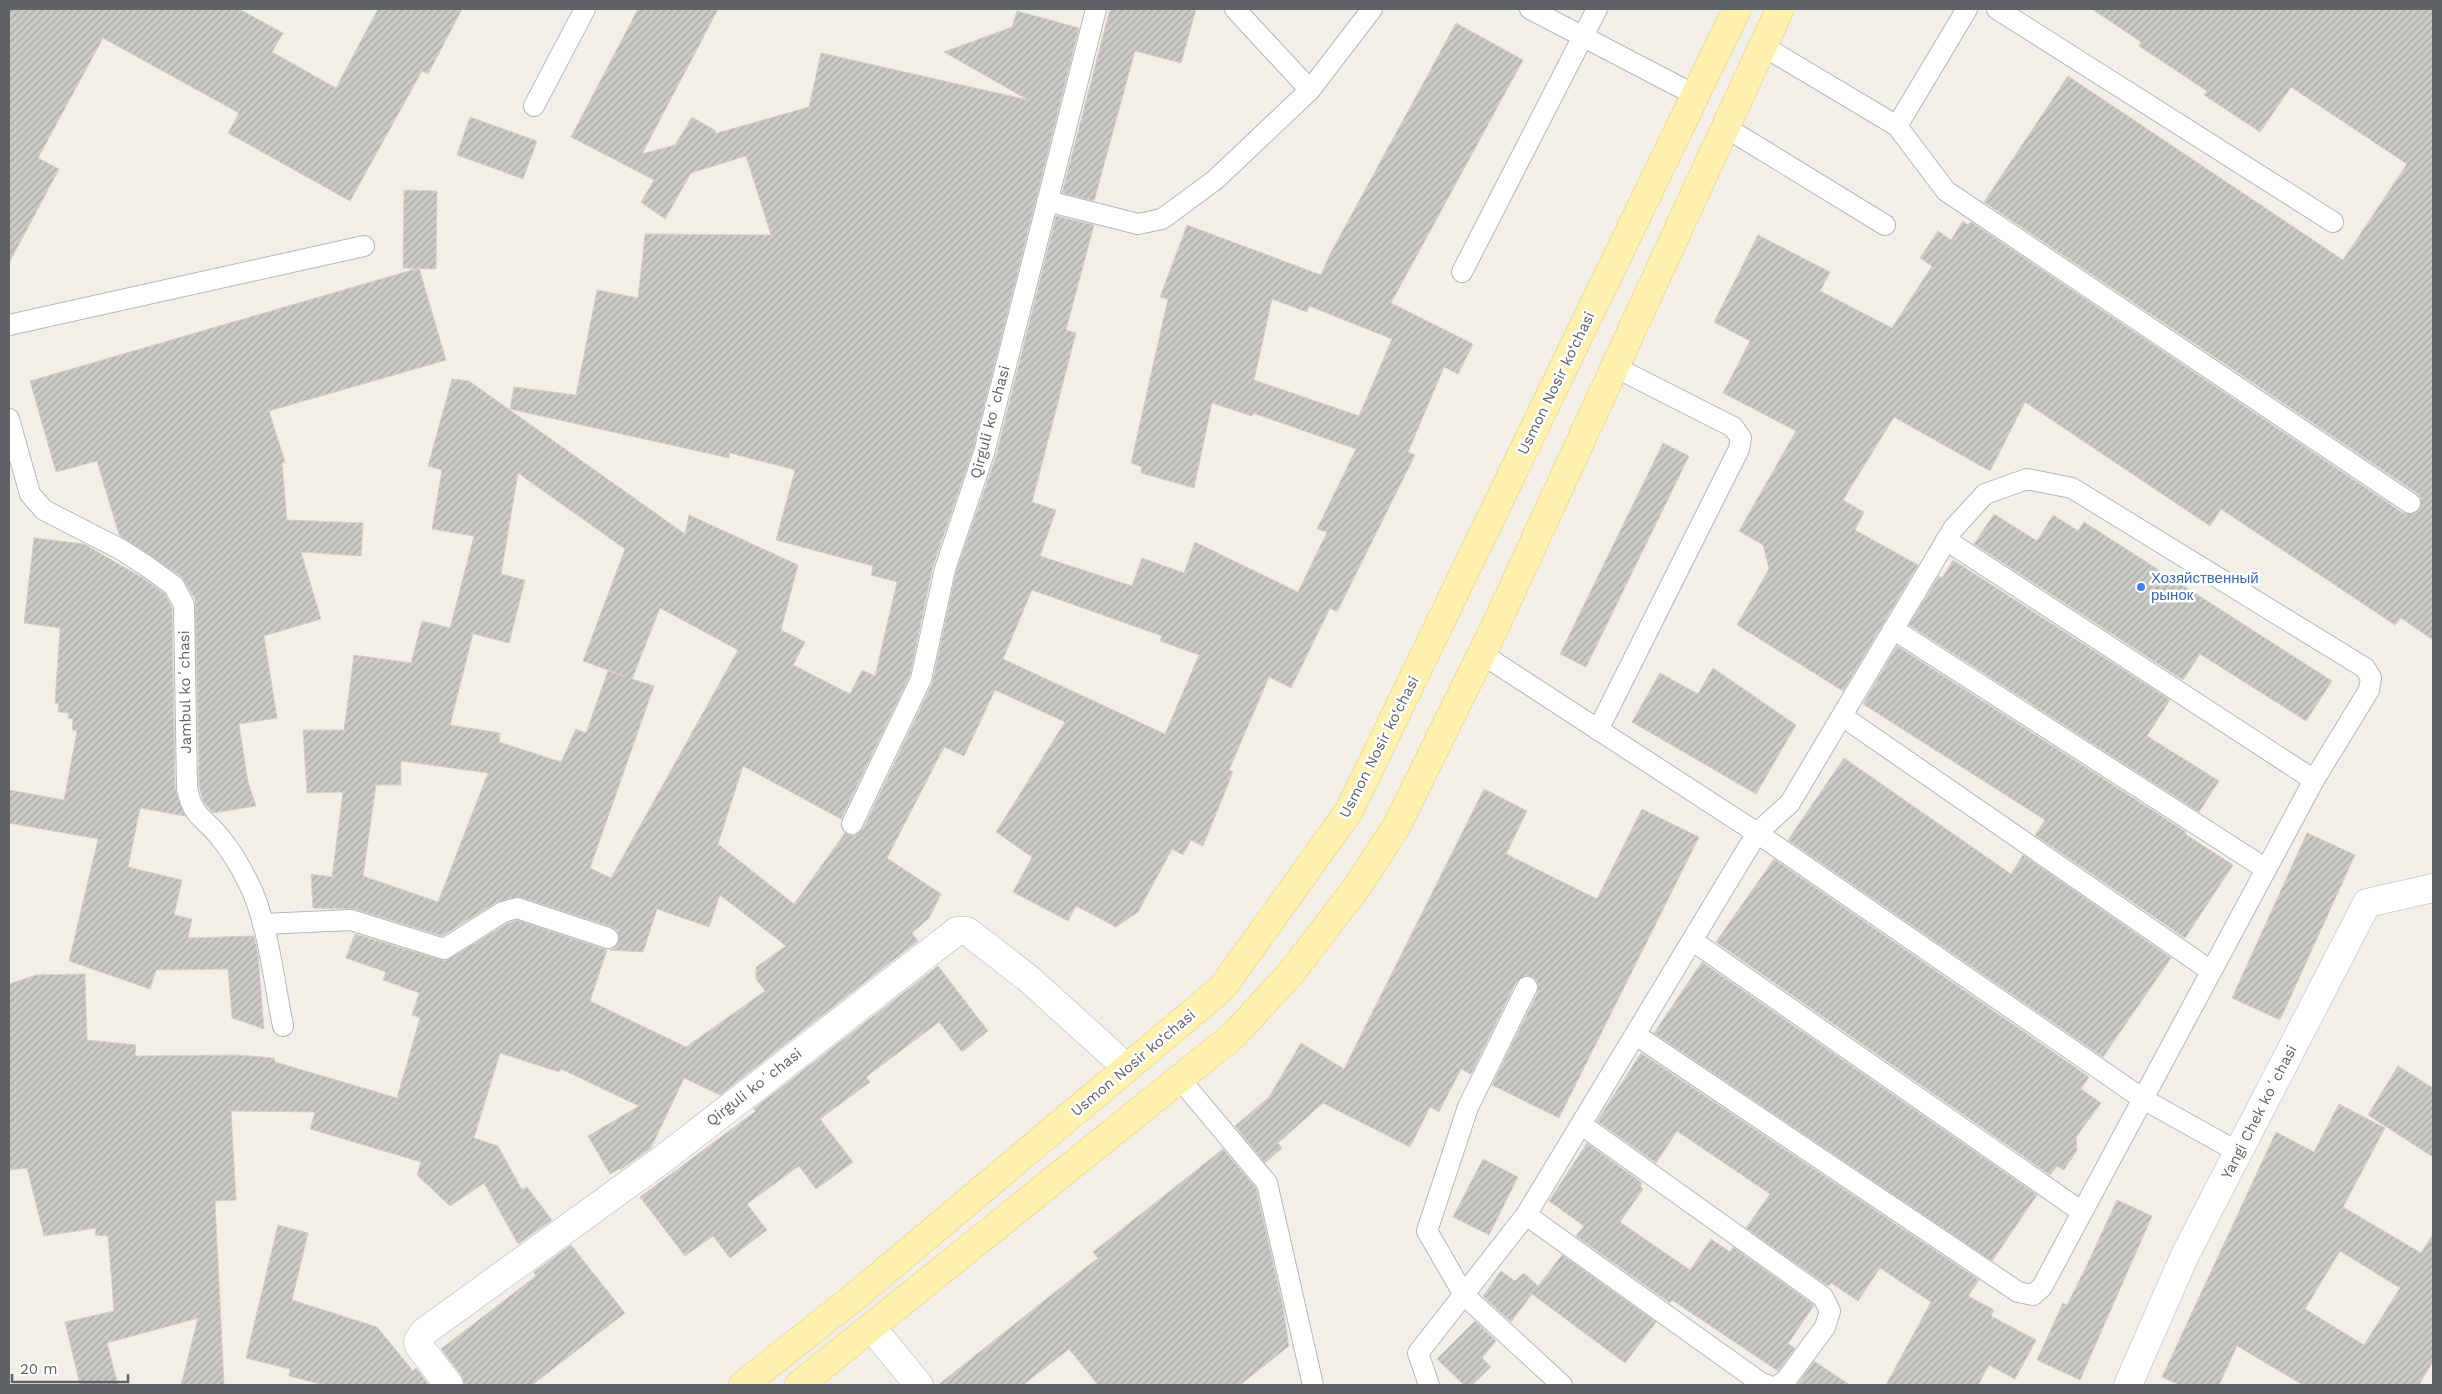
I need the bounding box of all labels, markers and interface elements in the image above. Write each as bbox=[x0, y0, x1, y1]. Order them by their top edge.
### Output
street label: Usmon Nosir ko‘chasi bbox=[1514, 309, 1598, 457]
street label: Qirguli koʻchasi bbox=[966, 364, 1014, 480]
place label: Хозяйственный рынок bbox=[2151, 569, 2259, 604]
marker: Хозяйственный рынок bbox=[2135, 581, 2147, 593]
street label: Jambul koʻchasi bbox=[175, 630, 195, 754]
street label: Usmon Nosir ko‘chasi bbox=[1335, 673, 1423, 821]
street label: Usmon Nosir ko‘chasi bbox=[1067, 1006, 1199, 1120]
street label: Yangi Chek koʻchasi bbox=[2217, 1042, 2301, 1182]
street label: Qirguli koʻchasi bbox=[703, 1044, 805, 1130]
scale bar bbox=[12, 1352, 129, 1384]
text: 20 m bbox=[20, 1360, 58, 1378]

